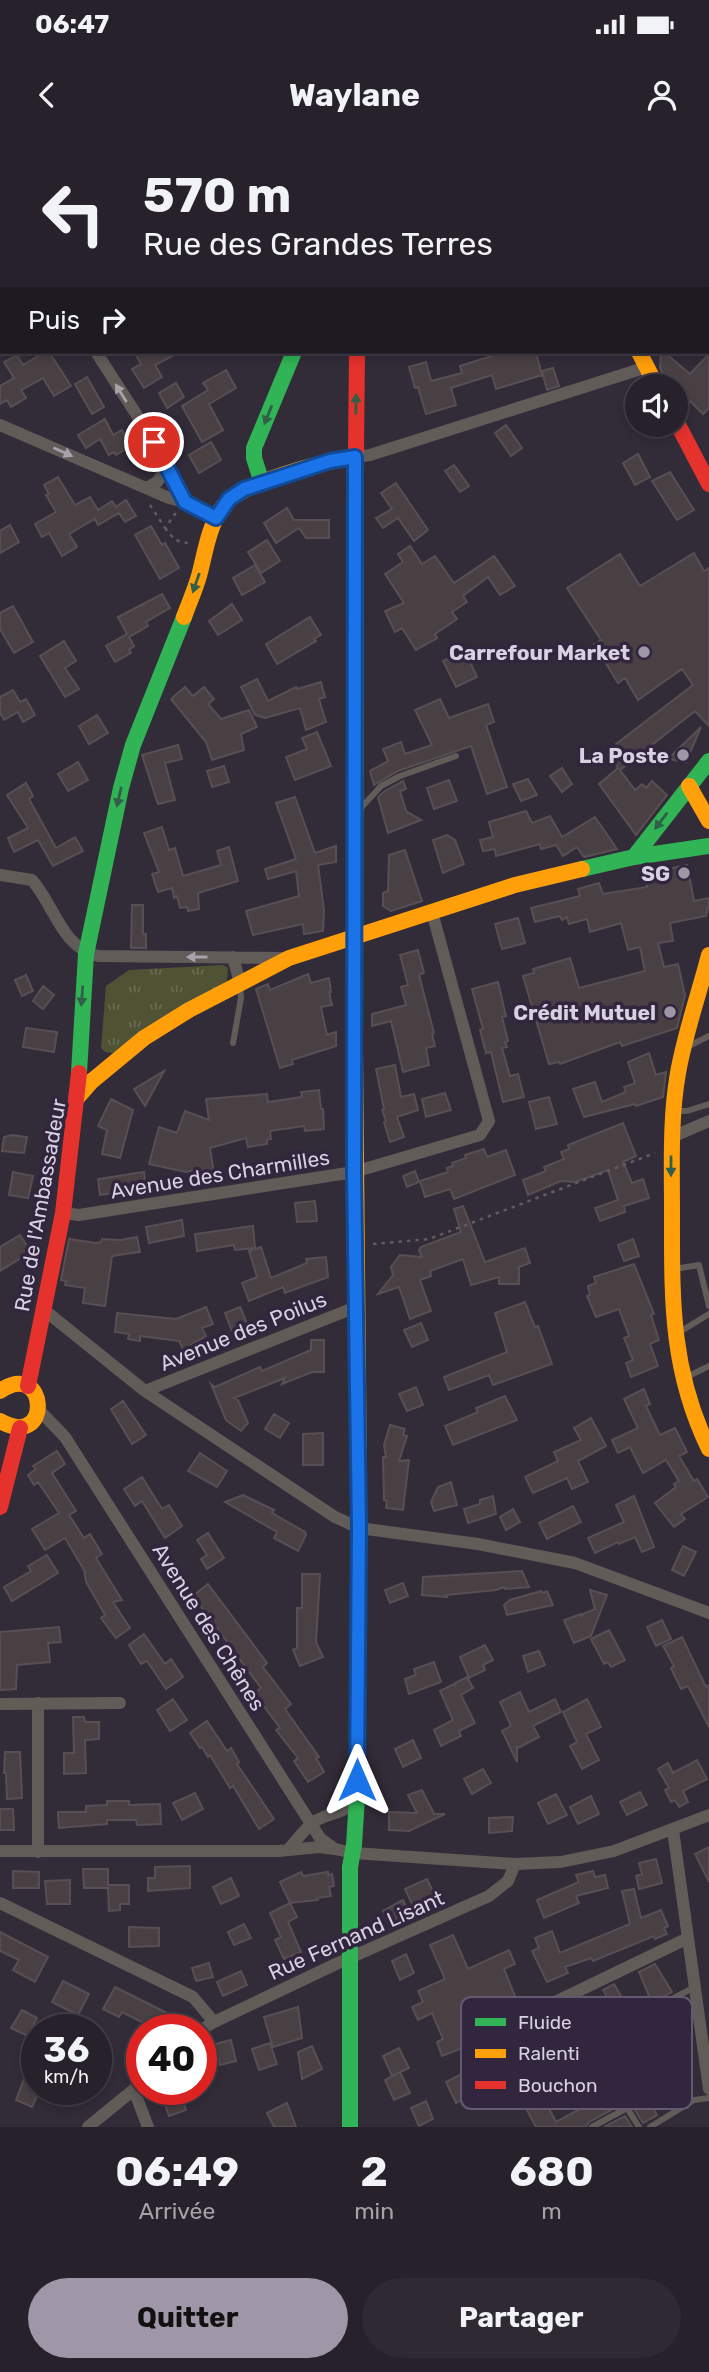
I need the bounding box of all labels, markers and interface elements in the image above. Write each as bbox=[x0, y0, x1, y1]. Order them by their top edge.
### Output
text: 06:47 bbox=[35, 9, 109, 40]
icon: back bbox=[28, 76, 66, 114]
text: Waylane bbox=[289, 76, 420, 114]
icon: person bbox=[643, 76, 681, 114]
text: 570 m bbox=[143, 166, 291, 224]
icon: left bbox=[28, 168, 119, 259]
text: Rue des Grandes Terres bbox=[143, 225, 493, 263]
icon: right bbox=[94, 301, 132, 339]
text: Puis bbox=[28, 305, 80, 336]
map controls bbox=[625, 374, 688, 437]
button: sound bbox=[625, 374, 688, 437]
one-way arrow bbox=[115, 384, 128, 403]
one-way arrow bbox=[351, 393, 362, 415]
one-way arrow bbox=[262, 405, 274, 425]
pin bbox=[124, 412, 184, 472]
icon: arrive bbox=[135, 423, 173, 461]
one-way arrow bbox=[52, 447, 73, 458]
one-way arrow bbox=[190, 573, 201, 594]
place label: Carrefour Market bbox=[449, 640, 630, 665]
marker: Carrefour Market bbox=[636, 644, 652, 660]
place label: La Poste bbox=[579, 743, 669, 768]
marker: La Poste bbox=[675, 747, 691, 763]
one-way arrow bbox=[113, 786, 124, 808]
one-way arrow bbox=[654, 812, 669, 830]
place label: SG bbox=[641, 861, 670, 886]
marker: SG bbox=[676, 865, 692, 881]
one-way arrow bbox=[185, 951, 207, 963]
one-way arrow bbox=[76, 985, 87, 1007]
place label: Crédit Mutuel bbox=[513, 1000, 656, 1025]
marker: Crédit Mutuel bbox=[662, 1004, 678, 1020]
street label: Rue de l'Ambassadeur bbox=[9, 1097, 71, 1313]
street label: Avenue des Charmilles bbox=[109, 1144, 331, 1204]
one-way arrow bbox=[666, 1155, 677, 1177]
street label: Avenue des Poilus bbox=[156, 1286, 330, 1376]
street label: Avenue des Chênes bbox=[147, 1539, 271, 1715]
position arrow bbox=[320, 1743, 394, 1817]
street label: Rue Fernand Lisant bbox=[264, 1885, 448, 1985]
legend bbox=[461, 1997, 692, 2109]
text: Fluide bbox=[518, 2011, 572, 2034]
speed limit sign: 40 bbox=[126, 2014, 217, 2105]
text: 36 bbox=[44, 2029, 89, 2071]
text: Ralenti bbox=[518, 2042, 580, 2065]
text: km/h bbox=[44, 2066, 89, 2088]
text: Bouchon bbox=[518, 2074, 598, 2097]
text: 06:49 bbox=[115, 2147, 239, 2197]
text: 2 bbox=[360, 2147, 388, 2197]
text: 680 bbox=[509, 2147, 594, 2197]
text: Arrivée bbox=[139, 2197, 215, 2225]
text: min bbox=[354, 2197, 394, 2225]
text: m bbox=[541, 2197, 562, 2225]
button: Quitter bbox=[28, 2278, 348, 2358]
button: Partager bbox=[362, 2278, 681, 2358]

